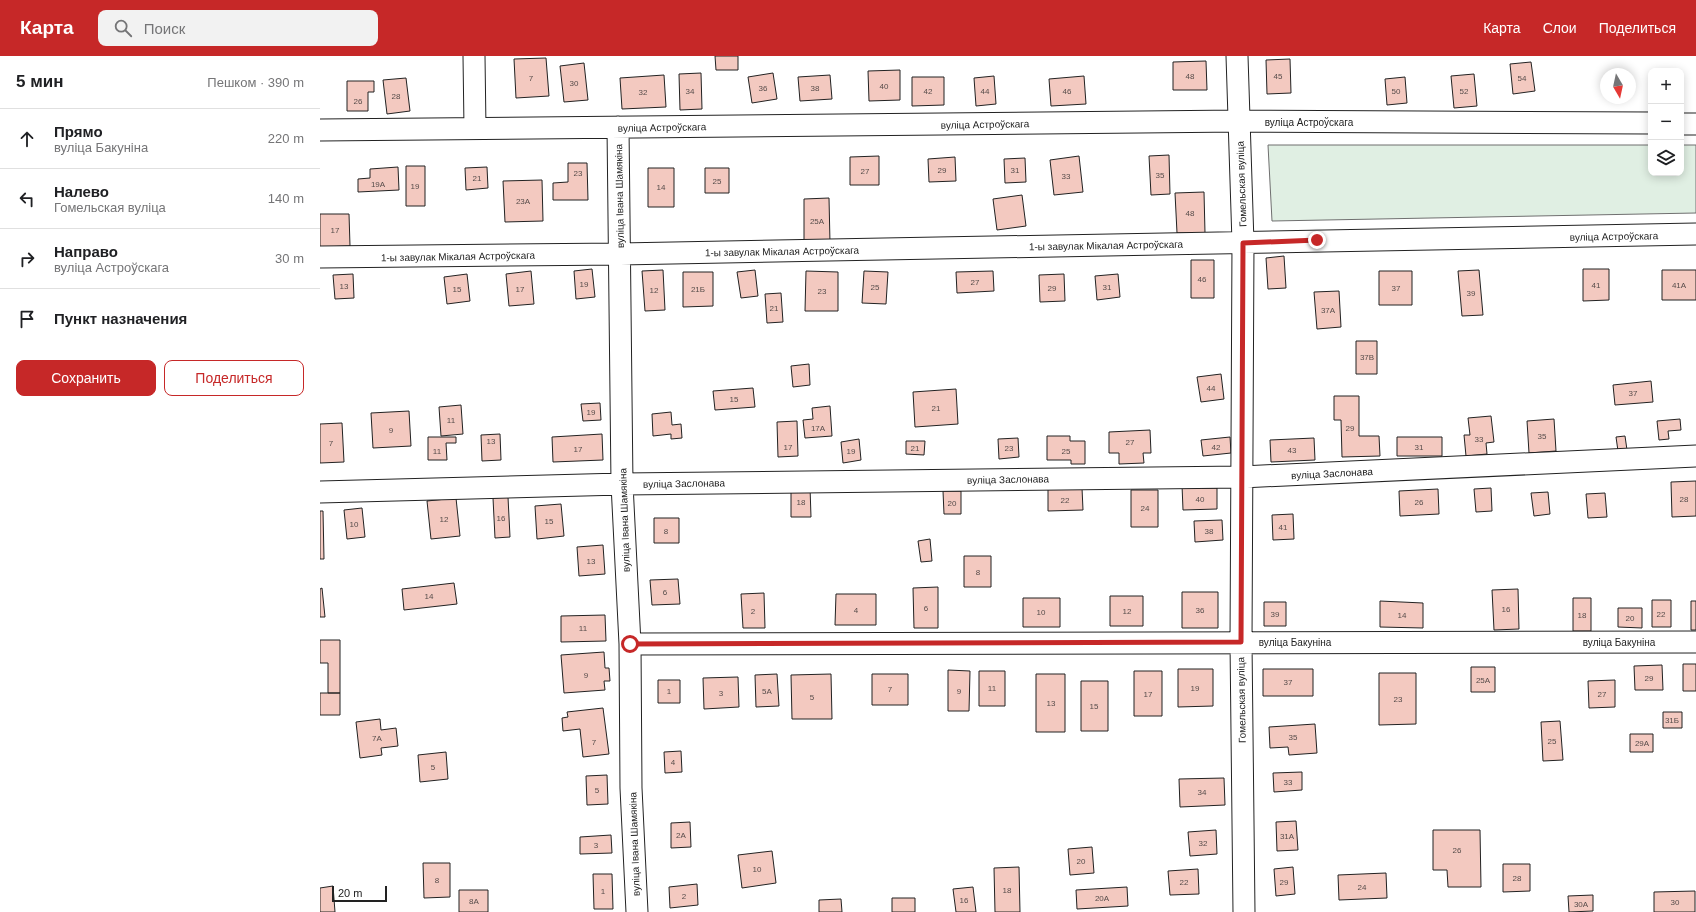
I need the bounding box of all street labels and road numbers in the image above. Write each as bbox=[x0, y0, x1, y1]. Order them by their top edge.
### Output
street label: вуліца Астроўскага bbox=[1265, 117, 1354, 128]
street label: вуліца Астроўскага bbox=[941, 118, 1030, 131]
street label: вуліца Астроўскага bbox=[618, 121, 707, 134]
street label: Гомельская вуліца bbox=[1234, 140, 1248, 227]
street label: вуліца Івана Шамякіна bbox=[613, 143, 626, 248]
street label: вуліца Астроўскага bbox=[1570, 230, 1659, 243]
street label: 1-ы завулак Мікалая Астроўскага bbox=[1029, 239, 1184, 252]
street label: 1-ы завулак Мікалая Астроўскага bbox=[705, 245, 860, 258]
street label: 1-ы завулак Мікалая Астроўскага bbox=[381, 250, 536, 263]
street label: вуліца Заслонава bbox=[1291, 466, 1374, 481]
street label: вуліца Івана Шамякіна bbox=[617, 467, 632, 572]
street label: вуліца Заслонава bbox=[967, 473, 1050, 486]
street label: вуліца Заслонава bbox=[643, 477, 726, 490]
street label: вуліца Бакуніна bbox=[1259, 637, 1332, 648]
street label: вуліца Бакуніна bbox=[1583, 637, 1656, 648]
street label: Гомельская вуліца bbox=[1235, 656, 1248, 743]
street label: вуліца Івана Шамякіна bbox=[627, 791, 642, 896]

